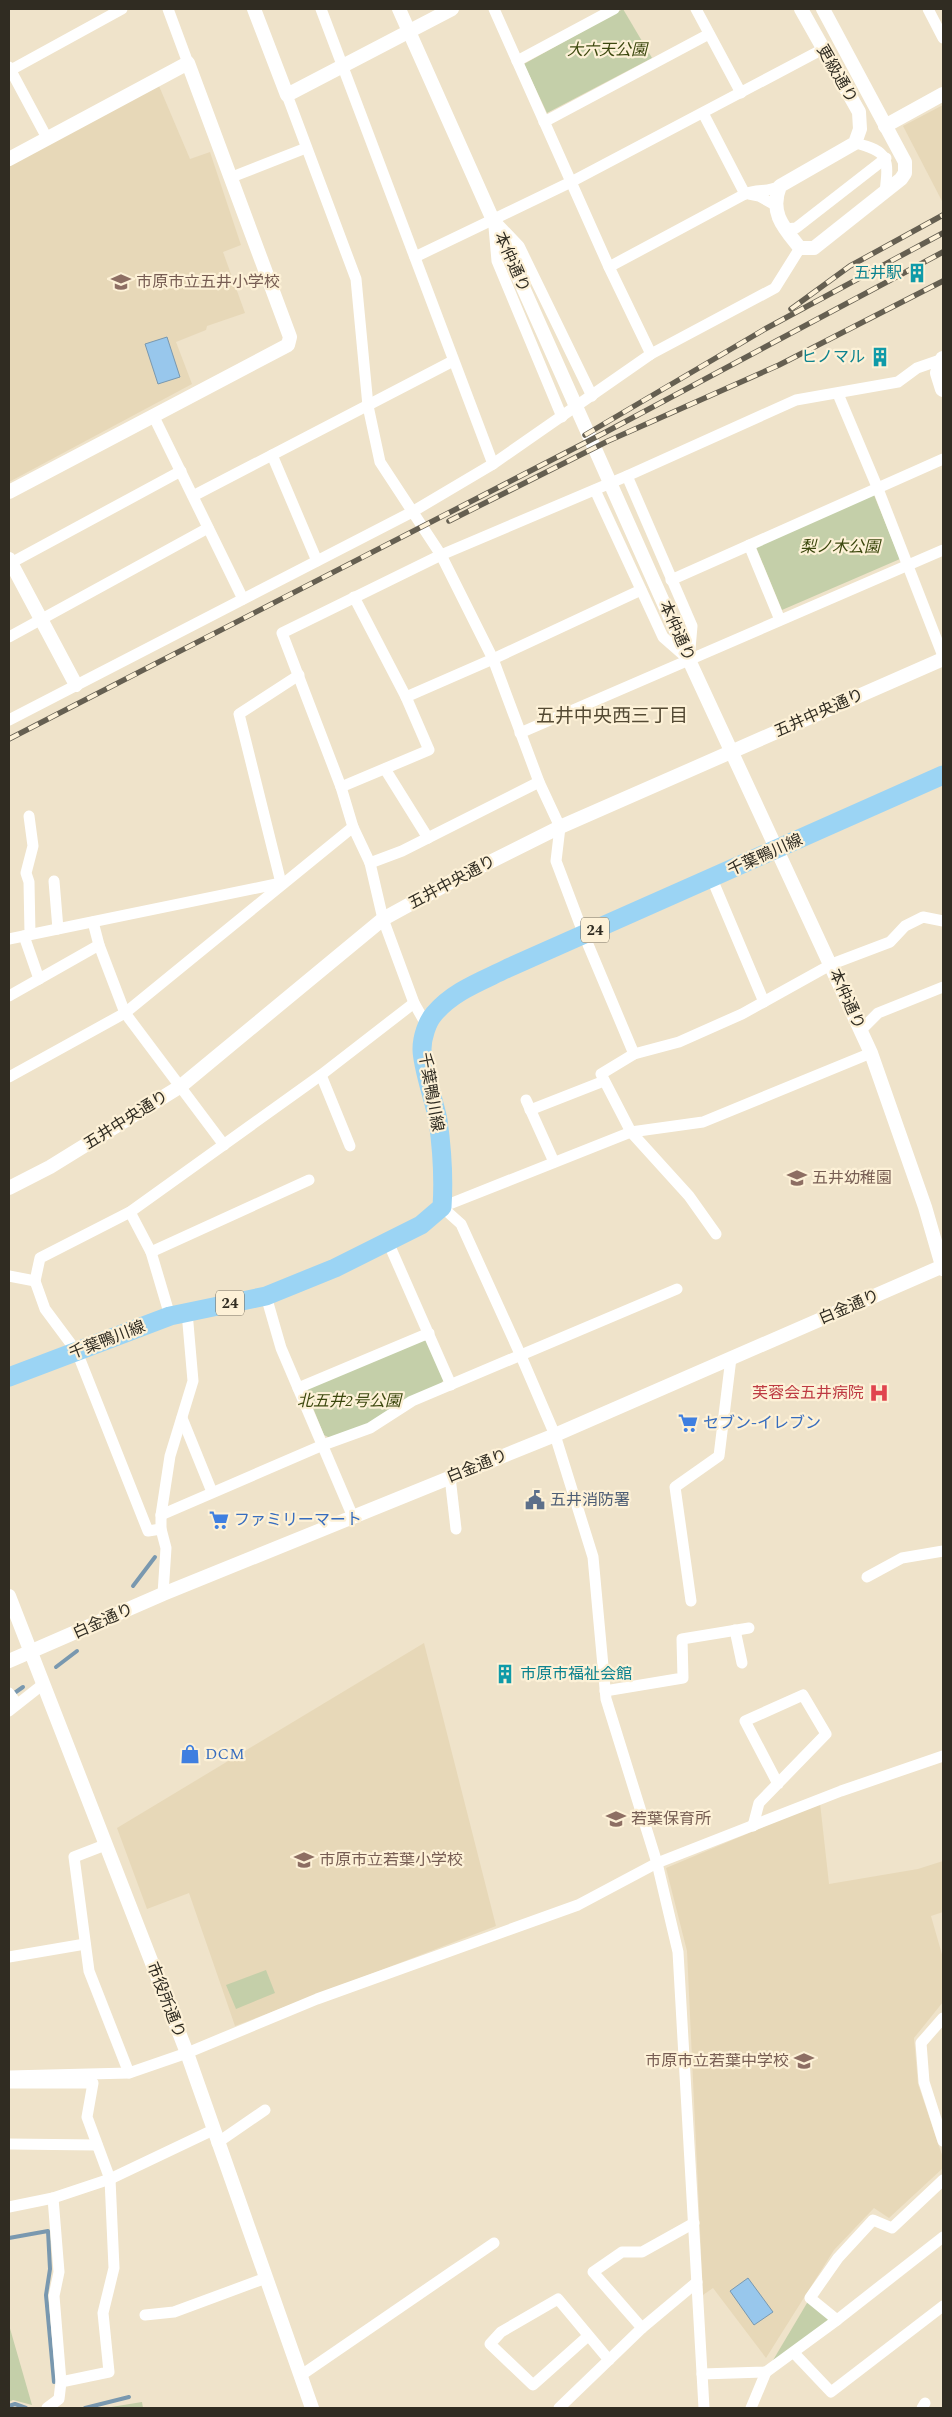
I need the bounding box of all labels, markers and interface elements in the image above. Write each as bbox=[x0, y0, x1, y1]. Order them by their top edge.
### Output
park label: 大六天公園 bbox=[567, 38, 649, 62]
street label: 更級通り bbox=[811, 40, 863, 108]
street label: 本仲通り bbox=[488, 228, 536, 296]
place label: 五井駅 bbox=[854, 261, 902, 285]
building icon: 五井駅 bbox=[906, 262, 928, 284]
place label: 市原市立五井小学校 bbox=[136, 270, 280, 294]
school or university icon: 市原市立五井小学校 bbox=[110, 271, 132, 293]
place label: ヒノマル bbox=[801, 345, 865, 369]
building icon: ヒノマル bbox=[869, 346, 891, 368]
park label: 梨ノ木公園 bbox=[800, 535, 882, 559]
street label: 本仲通り bbox=[653, 597, 701, 665]
street label: 五井中央通り bbox=[770, 683, 868, 743]
district label: 五井中央西三丁目 bbox=[536, 702, 688, 731]
street label: 千葉鴨川線 bbox=[724, 828, 806, 882]
street label: 五井中央通り bbox=[404, 849, 500, 915]
road number: 24 bbox=[581, 918, 609, 942]
street label: 本仲通り bbox=[823, 965, 871, 1033]
street label: 千葉鴨川線 bbox=[412, 1051, 450, 1133]
street label: 五井中央通り bbox=[79, 1084, 173, 1156]
place label: 五井幼稚園 bbox=[812, 1166, 892, 1190]
school or university icon: 五井幼稚園 bbox=[786, 1167, 808, 1189]
street label: 白金通り bbox=[815, 1283, 883, 1331]
road number: 24 bbox=[216, 1290, 244, 1316]
street label: 千葉鴨川線 bbox=[65, 1314, 149, 1366]
place label: 芙蓉会五井病院 bbox=[752, 1381, 864, 1405]
hospital icon: 芙蓉会五井病院 bbox=[868, 1382, 890, 1404]
park label: 北五井2号公園 bbox=[297, 1389, 403, 1413]
place label: セブン-イレブン bbox=[703, 1411, 821, 1435]
supermarket icon: セブン-イレブン bbox=[677, 1412, 699, 1434]
street label: 白金通り bbox=[443, 1443, 511, 1489]
place label: 五井消防署 bbox=[550, 1488, 630, 1512]
public building icon: 五井消防署 bbox=[524, 1489, 546, 1511]
place label: ファミリーマート bbox=[234, 1508, 362, 1532]
supermarket icon: ファミリーマート bbox=[208, 1509, 230, 1531]
street label: 白金通り bbox=[69, 1597, 137, 1645]
place label: 市原市福祉会館 bbox=[520, 1662, 632, 1686]
building icon: 市原市福祉会館 bbox=[494, 1663, 516, 1685]
place label: DCM bbox=[205, 1742, 245, 1766]
shop icon: DCM bbox=[179, 1743, 201, 1765]
place label: 若葉保育所 bbox=[631, 1807, 711, 1831]
school or university icon: 若葉保育所 bbox=[605, 1808, 627, 1830]
place label: 市原市立若葉小学校 bbox=[319, 1848, 463, 1872]
school or university icon: 市原市立若葉小学校 bbox=[293, 1849, 315, 1871]
street label: 市役所通り bbox=[140, 1958, 192, 2042]
place label: 市原市立若葉中学校 bbox=[645, 2049, 789, 2073]
school or university icon: 市原市立若葉中学校 bbox=[793, 2050, 815, 2072]

